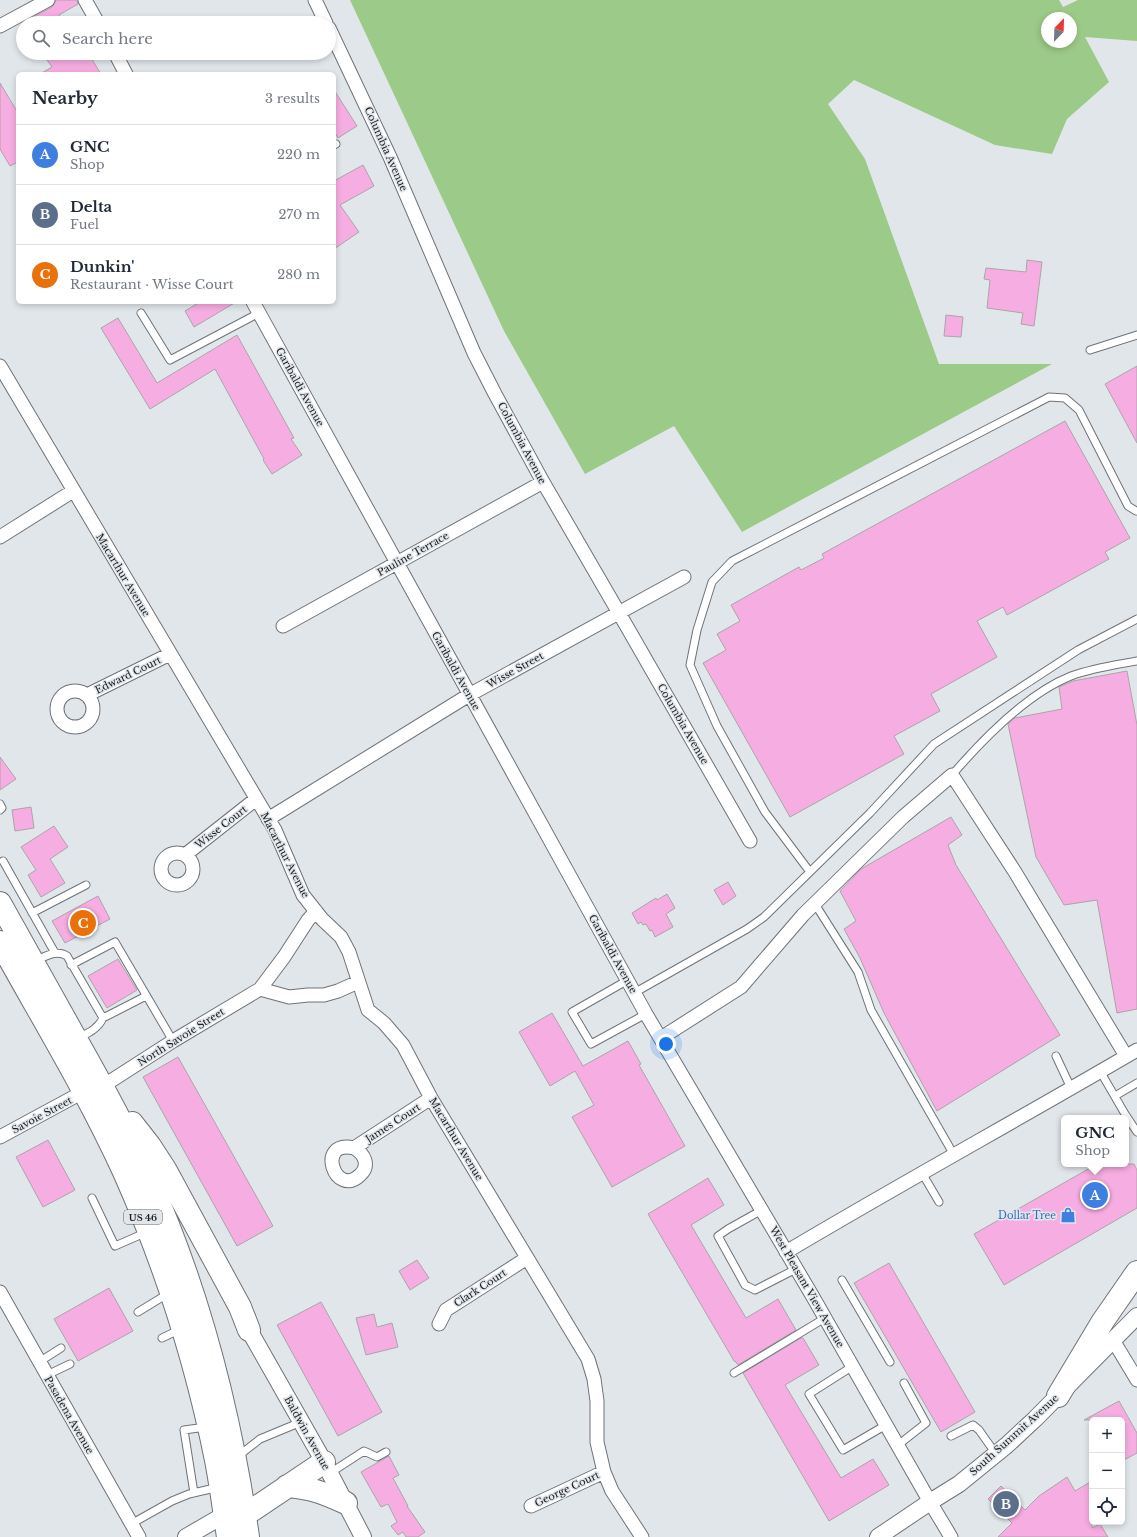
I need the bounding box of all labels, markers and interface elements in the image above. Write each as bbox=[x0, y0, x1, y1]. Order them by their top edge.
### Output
north arrow bbox=[1041, 12, 1077, 48]
search box bbox=[16, 16, 336, 60]
icon: search bbox=[30, 27, 52, 49]
text: Search here bbox=[62, 29, 153, 48]
text: Nearby bbox=[32, 88, 98, 109]
text: 3 results bbox=[265, 90, 320, 107]
street label: Columbia Avenue bbox=[362, 105, 411, 194]
text: GNC bbox=[70, 137, 109, 156]
text: A bbox=[40, 146, 50, 163]
text: 220 m bbox=[277, 146, 320, 163]
text: Shop bbox=[70, 156, 105, 173]
text: Delta bbox=[70, 197, 112, 216]
text: B bbox=[40, 206, 50, 223]
text: 270 m bbox=[279, 206, 320, 223]
text: Fuel bbox=[70, 216, 99, 233]
text: Dunkin' bbox=[70, 257, 134, 276]
text: C bbox=[40, 266, 50, 283]
text: 280 m bbox=[277, 266, 320, 283]
text: Restaurant · Wisse Court bbox=[70, 276, 234, 293]
street label: Garibaldi Avenue bbox=[273, 345, 327, 429]
street label: Columbia Avenue bbox=[495, 400, 549, 487]
street label: Pauline Terrace bbox=[375, 529, 451, 579]
street label: Macarthur Avenue bbox=[93, 531, 153, 619]
street label: Garibaldi Avenue bbox=[429, 629, 483, 713]
street label: Wisse Street bbox=[483, 649, 546, 691]
street label: Edward Court bbox=[93, 653, 163, 697]
street label: Columbia Avenue bbox=[655, 681, 712, 767]
street label: Wisse Court bbox=[192, 802, 250, 852]
street label: Macarthur Avenue bbox=[258, 810, 312, 900]
pin: C bbox=[70, 908, 96, 938]
street label: Garibaldi Avenue bbox=[586, 912, 640, 996]
street label: North Savoie Street bbox=[135, 1005, 227, 1069]
your location bbox=[656, 1034, 676, 1054]
street label: Savoie Street bbox=[10, 1094, 75, 1136]
street label: Macarthur Avenue bbox=[426, 1095, 486, 1183]
street label: James Court bbox=[361, 1100, 423, 1147]
popup bbox=[1061, 1115, 1129, 1167]
text: GNC bbox=[1075, 1123, 1115, 1142]
text: Shop bbox=[1075, 1142, 1110, 1159]
pin: A bbox=[1082, 1180, 1108, 1210]
shop icon: Dollar Tree bbox=[1059, 1206, 1077, 1224]
place label: Dollar Tree bbox=[998, 1209, 1056, 1222]
road number: US 46 bbox=[124, 1210, 162, 1224]
street label: West Pleasant View Avenue bbox=[766, 1223, 847, 1350]
street label: Clark Court bbox=[451, 1266, 509, 1310]
street label: Pasadena Avenue bbox=[41, 1374, 97, 1456]
street label: South Summit Avenue bbox=[967, 1391, 1061, 1478]
street label: Baldwin Avenue bbox=[281, 1394, 333, 1472]
map controls bbox=[1089, 1417, 1125, 1525]
button: + bbox=[1089, 1417, 1125, 1453]
button: − bbox=[1089, 1453, 1125, 1489]
street label: George Court bbox=[532, 1468, 602, 1510]
pin: B bbox=[993, 1489, 1019, 1519]
button: locate bbox=[1089, 1489, 1125, 1525]

